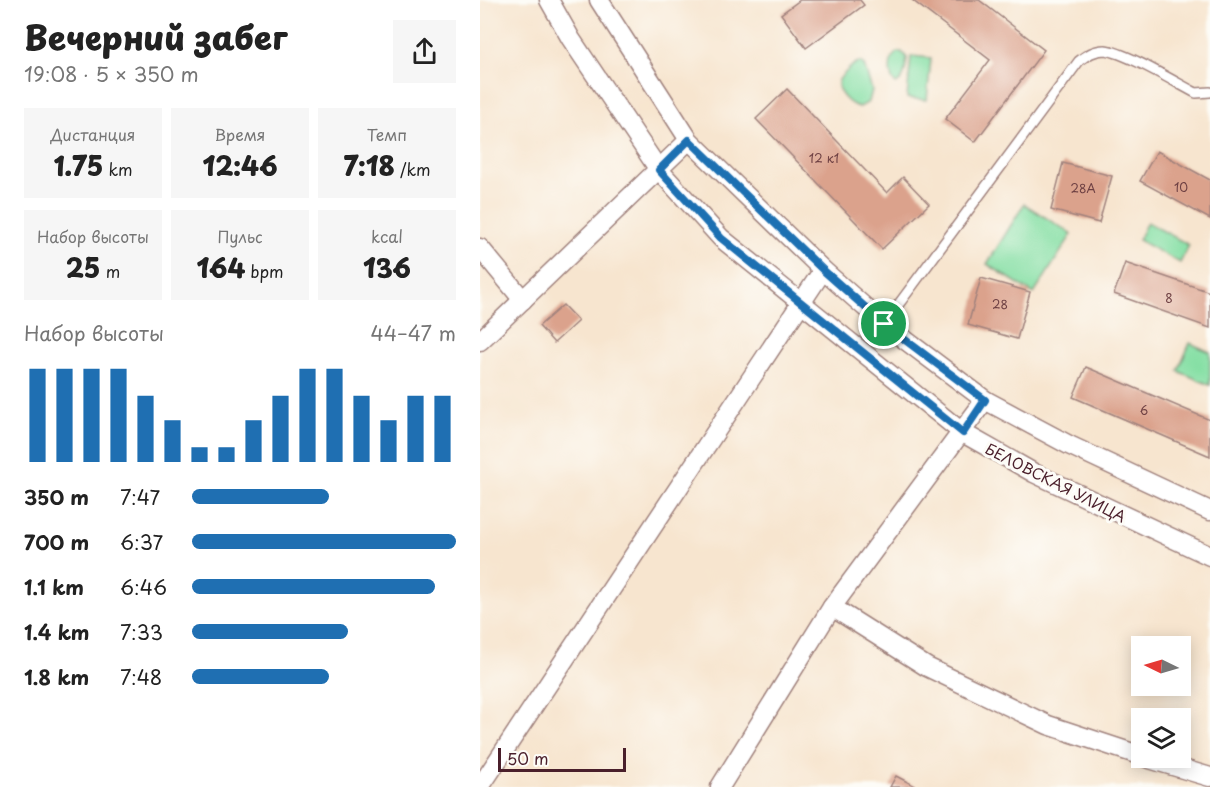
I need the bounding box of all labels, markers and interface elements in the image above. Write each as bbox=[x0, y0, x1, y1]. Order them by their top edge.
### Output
text: Вечерний забег bbox=[24, 11, 287, 61]
button: share bbox=[393, 20, 456, 83]
text: 19:08 · 5 × 350 m bbox=[24, 59, 199, 89]
text: Дистанция bbox=[51, 122, 135, 146]
text: Время bbox=[214, 122, 266, 146]
text: Темп bbox=[367, 122, 407, 146]
text: 1.75 bbox=[53, 146, 103, 185]
text: 12:46 bbox=[203, 146, 277, 185]
text: 7:18 bbox=[343, 146, 395, 185]
house number: 12 к1 bbox=[809, 149, 839, 167]
text: km bbox=[103, 157, 133, 181]
text: /km bbox=[395, 157, 431, 181]
house number: 10 bbox=[1174, 178, 1188, 196]
house number: 28А bbox=[1070, 179, 1096, 197]
text: Набор высоты bbox=[37, 224, 149, 248]
text: Пульс bbox=[217, 224, 263, 248]
text: kcal bbox=[371, 224, 403, 248]
text: 25 bbox=[66, 248, 100, 287]
text: 164 bbox=[196, 248, 245, 287]
text: 136 bbox=[363, 248, 411, 287]
text: m bbox=[100, 259, 120, 283]
text: bpm bbox=[245, 259, 284, 283]
house number: 8 bbox=[1165, 289, 1173, 307]
house number: 28 bbox=[992, 295, 1008, 313]
pin bbox=[858, 298, 909, 349]
icon: arrive bbox=[867, 307, 900, 340]
text: Набор высоты bbox=[24, 318, 164, 348]
text: 44–47 m bbox=[370, 318, 456, 348]
house number: 6 bbox=[1140, 401, 1148, 419]
street label: БЕЛОВСКАЯ УЛИЦА bbox=[982, 436, 1130, 528]
text: 350 m bbox=[24, 482, 89, 512]
text: 7:47 bbox=[120, 482, 160, 512]
text: 700 m bbox=[24, 527, 89, 557]
text: 6:37 bbox=[120, 527, 163, 557]
text: 1.1 km bbox=[24, 572, 84, 602]
text: 6:46 bbox=[120, 572, 167, 602]
text: 1.4 km bbox=[24, 617, 90, 647]
text: 7:33 bbox=[120, 617, 163, 647]
north arrow bbox=[1131, 636, 1191, 696]
map controls bbox=[1131, 636, 1191, 768]
text: 1.8 km bbox=[24, 662, 89, 692]
text: 7:48 bbox=[120, 662, 162, 692]
button: layers bbox=[1131, 708, 1191, 768]
scale bar bbox=[498, 745, 626, 772]
text: 50 m bbox=[507, 746, 548, 770]

